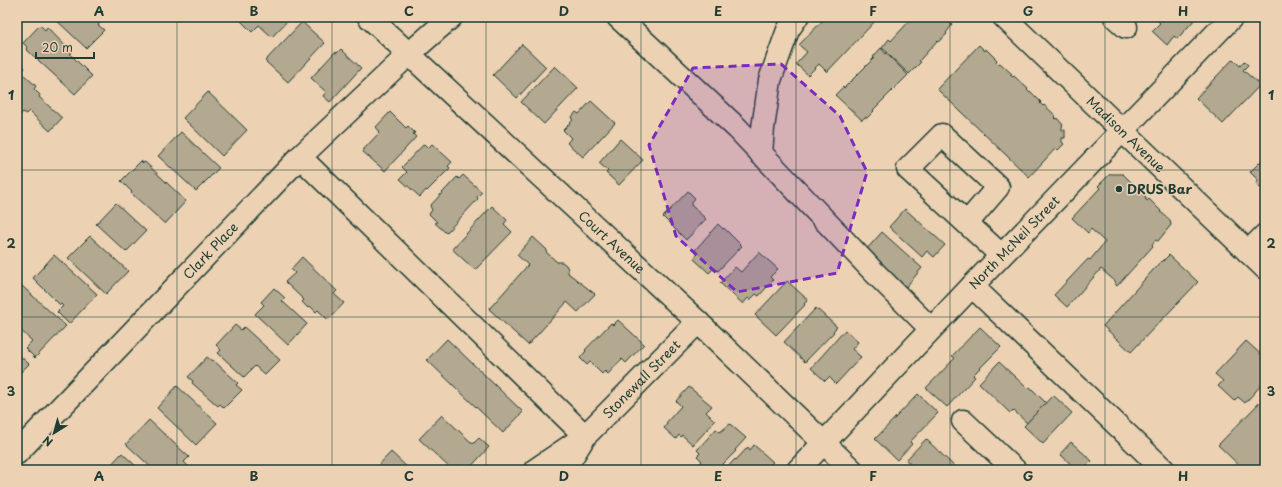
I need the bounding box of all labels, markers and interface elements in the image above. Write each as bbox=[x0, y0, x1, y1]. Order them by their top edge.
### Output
text: A bbox=[94, 1, 104, 20]
text: B bbox=[250, 1, 259, 20]
text: C bbox=[404, 1, 414, 20]
text: D bbox=[559, 1, 569, 20]
text: E bbox=[714, 1, 722, 20]
text: F bbox=[869, 1, 877, 20]
text: G bbox=[1023, 1, 1033, 20]
text: H bbox=[1178, 1, 1188, 20]
scale bar bbox=[36, 34, 94, 60]
text: 20 m bbox=[42, 38, 73, 56]
text: 1 bbox=[8, 85, 14, 104]
text: 1 bbox=[1268, 85, 1274, 104]
street label: Madison Avenue bbox=[1083, 91, 1170, 176]
place label: DRUS Bar bbox=[1127, 179, 1192, 198]
marker: DRUS Bar bbox=[1114, 184, 1124, 194]
street label: North McNeil Street bbox=[964, 191, 1064, 293]
street label: Court Avenue bbox=[574, 206, 650, 277]
street label: Clark Place bbox=[178, 217, 242, 283]
text: 2 bbox=[6, 233, 16, 252]
text: 2 bbox=[1266, 233, 1276, 252]
street label: Stonewall Street bbox=[598, 335, 684, 422]
text: 3 bbox=[7, 381, 16, 400]
text: 3 bbox=[1267, 381, 1276, 400]
north arrow bbox=[34, 413, 74, 453]
text: N bbox=[39, 432, 56, 451]
text: A bbox=[94, 466, 104, 485]
text: B bbox=[250, 466, 259, 485]
text: C bbox=[404, 466, 414, 485]
text: D bbox=[559, 466, 569, 485]
text: E bbox=[714, 466, 722, 485]
text: F bbox=[869, 466, 877, 485]
text: G bbox=[1023, 466, 1033, 485]
text: H bbox=[1178, 466, 1188, 485]

